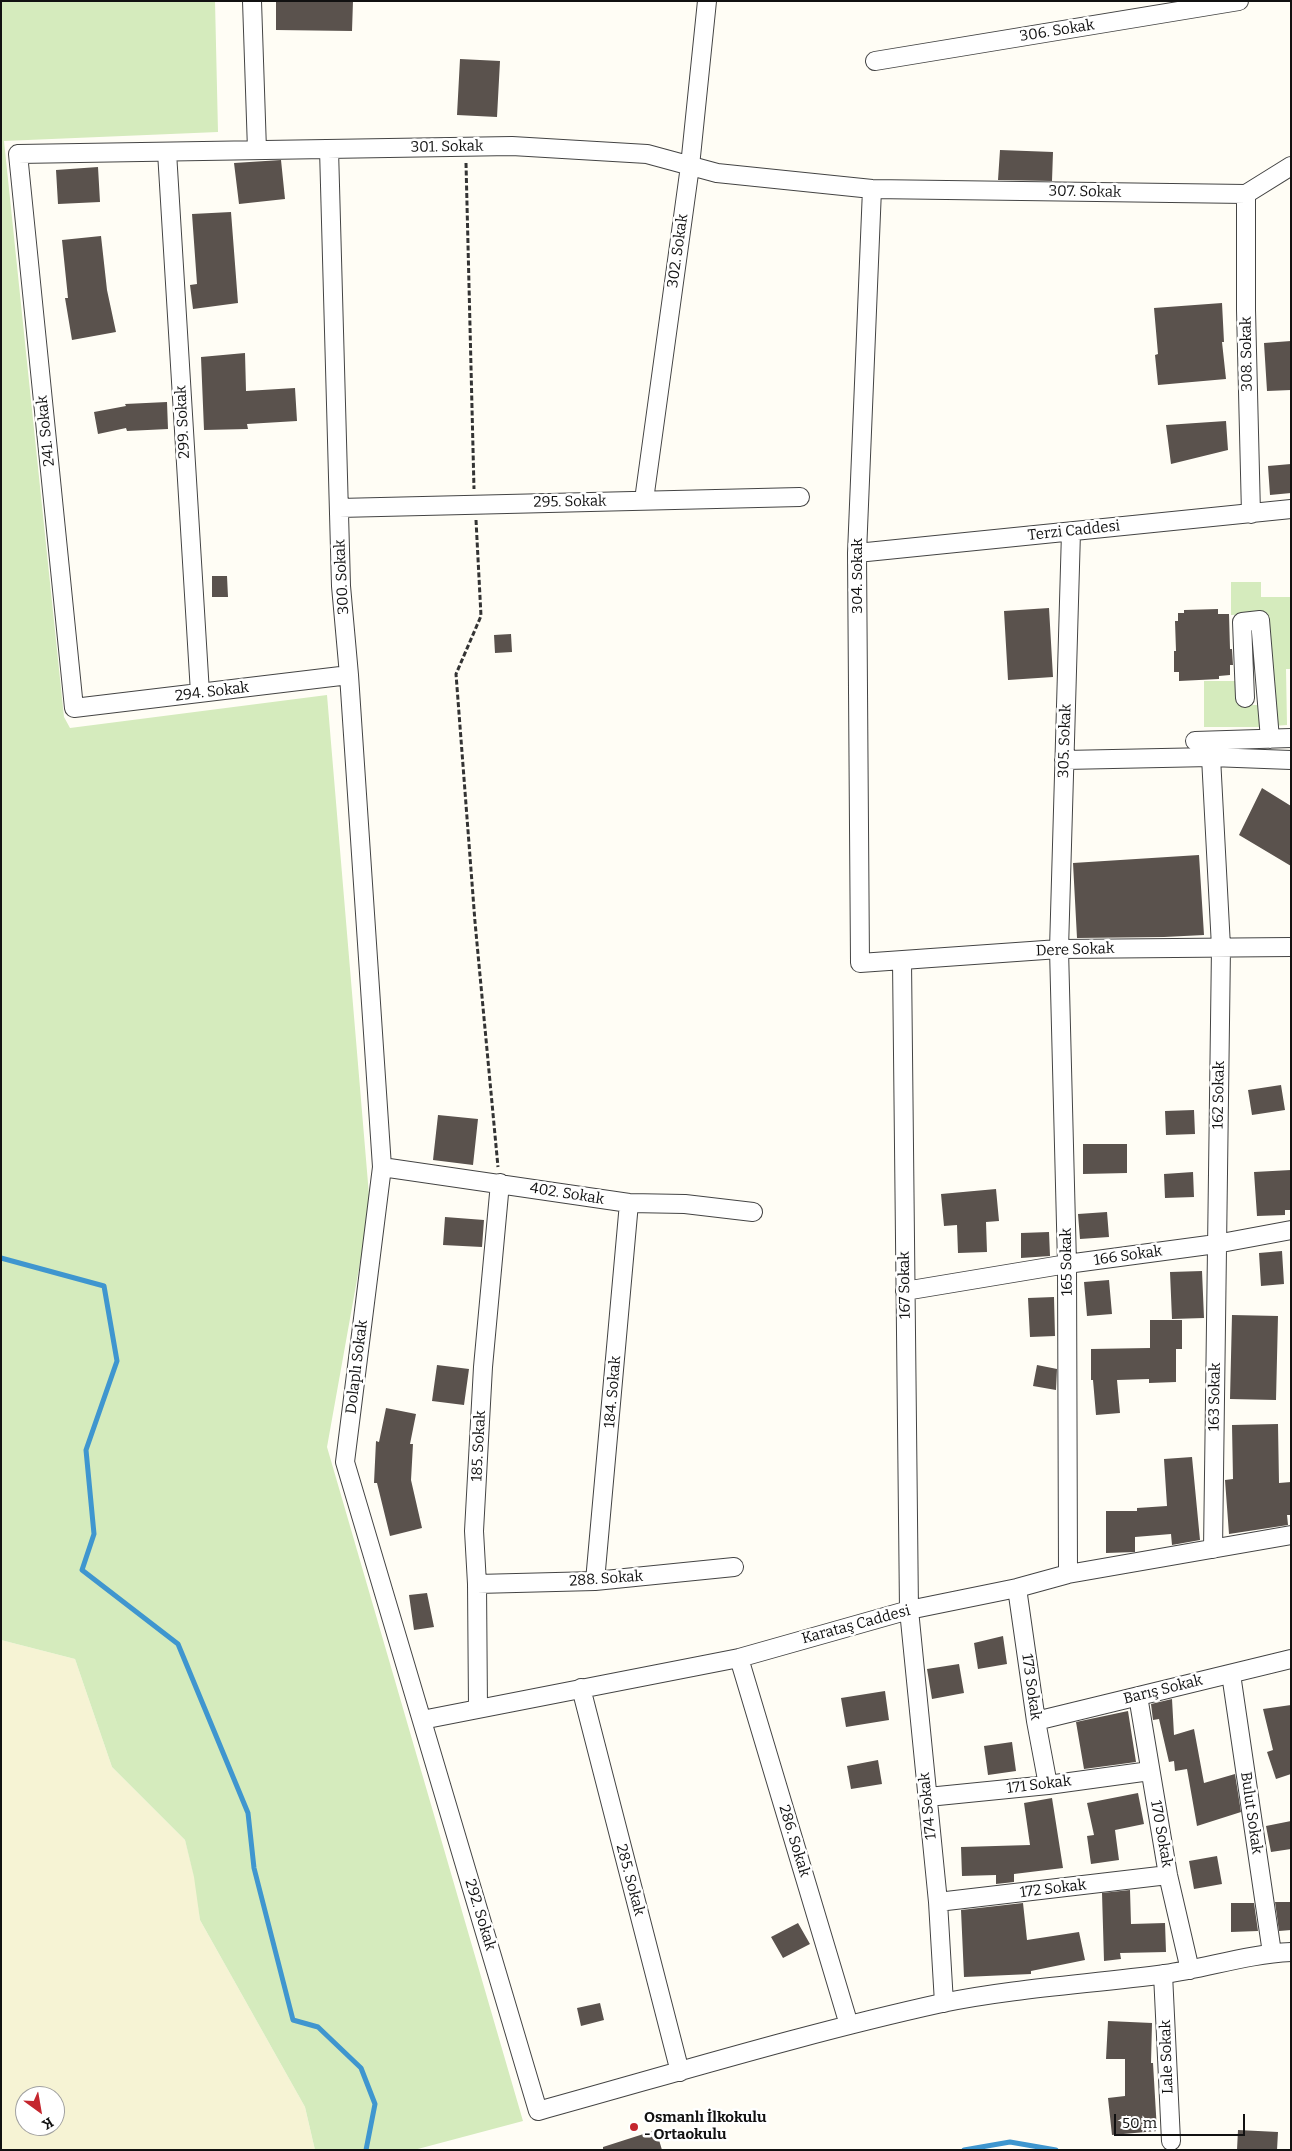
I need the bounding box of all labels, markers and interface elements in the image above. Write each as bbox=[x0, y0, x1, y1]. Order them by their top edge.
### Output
street label: 306. Sokak bbox=[1018, 16, 1096, 46]
street label: 301. Sokak bbox=[411, 137, 483, 157]
street label: 307. Sokak bbox=[1048, 182, 1122, 202]
street label: 302. Sokak bbox=[664, 213, 692, 289]
street label: 308. Sokak bbox=[1237, 316, 1257, 392]
street label: 299. Sokak bbox=[172, 385, 194, 459]
street label: 241. Sokak bbox=[33, 395, 59, 467]
street label: 295. Sokak bbox=[533, 492, 607, 512]
street label: Terzi Caddesi bbox=[1027, 517, 1121, 545]
street label: 304. Sokak bbox=[849, 538, 867, 614]
street label: 300. Sokak bbox=[331, 539, 353, 615]
street label: 294. Sokak bbox=[174, 679, 250, 705]
street label: 305. Sokak bbox=[1055, 704, 1075, 778]
street label: Dere Sokak bbox=[1035, 940, 1115, 960]
street label: 162 Sokak bbox=[1209, 1061, 1229, 1129]
street label: 402. Sokak bbox=[529, 1179, 605, 1209]
street label: 165 Sokak bbox=[1057, 1228, 1077, 1296]
street label: 166 Sokak bbox=[1093, 1242, 1163, 1270]
street label: 167 Sokak bbox=[895, 1251, 915, 1319]
street label: Dolaplı Sokak bbox=[342, 1319, 372, 1415]
street label: 184. Sokak bbox=[601, 1355, 625, 1429]
street label: 163 Sokak bbox=[1205, 1363, 1225, 1431]
street label: 185. Sokak bbox=[468, 1410, 490, 1482]
street label: 288. Sokak bbox=[569, 1567, 643, 1591]
street label: Karataş Caddesi bbox=[800, 1602, 912, 1648]
street label: 173 Sokak bbox=[1017, 1653, 1045, 1721]
street label: Barış Sokak bbox=[1122, 1671, 1204, 1709]
street label: Bulut Sokak bbox=[1236, 1771, 1266, 1855]
street label: 174 Sokak bbox=[916, 1772, 940, 1840]
street label: 171 Sokak bbox=[1006, 1772, 1072, 1798]
street label: 170 Sokak bbox=[1146, 1799, 1176, 1869]
street label: 286. Sokak bbox=[775, 1803, 813, 1879]
street label: 285. Sokak bbox=[612, 1842, 648, 1918]
street label: 172 Sokak bbox=[1019, 1876, 1087, 1902]
street label: 292. Sokak bbox=[461, 1877, 499, 1953]
street label: Lale Sokak bbox=[1157, 2020, 1177, 2094]
north arrow bbox=[15, 2086, 65, 2136]
scale bar bbox=[1117, 2104, 1248, 2136]
place label: Osmanlı İlkokulu - Ortaokulu bbox=[644, 2109, 766, 2144]
text: K bbox=[39, 2113, 56, 2133]
text: 50 m bbox=[1122, 2114, 1157, 2132]
marker: Osmanlı İlkokulu - Ortaokulu bbox=[628, 2121, 640, 2133]

